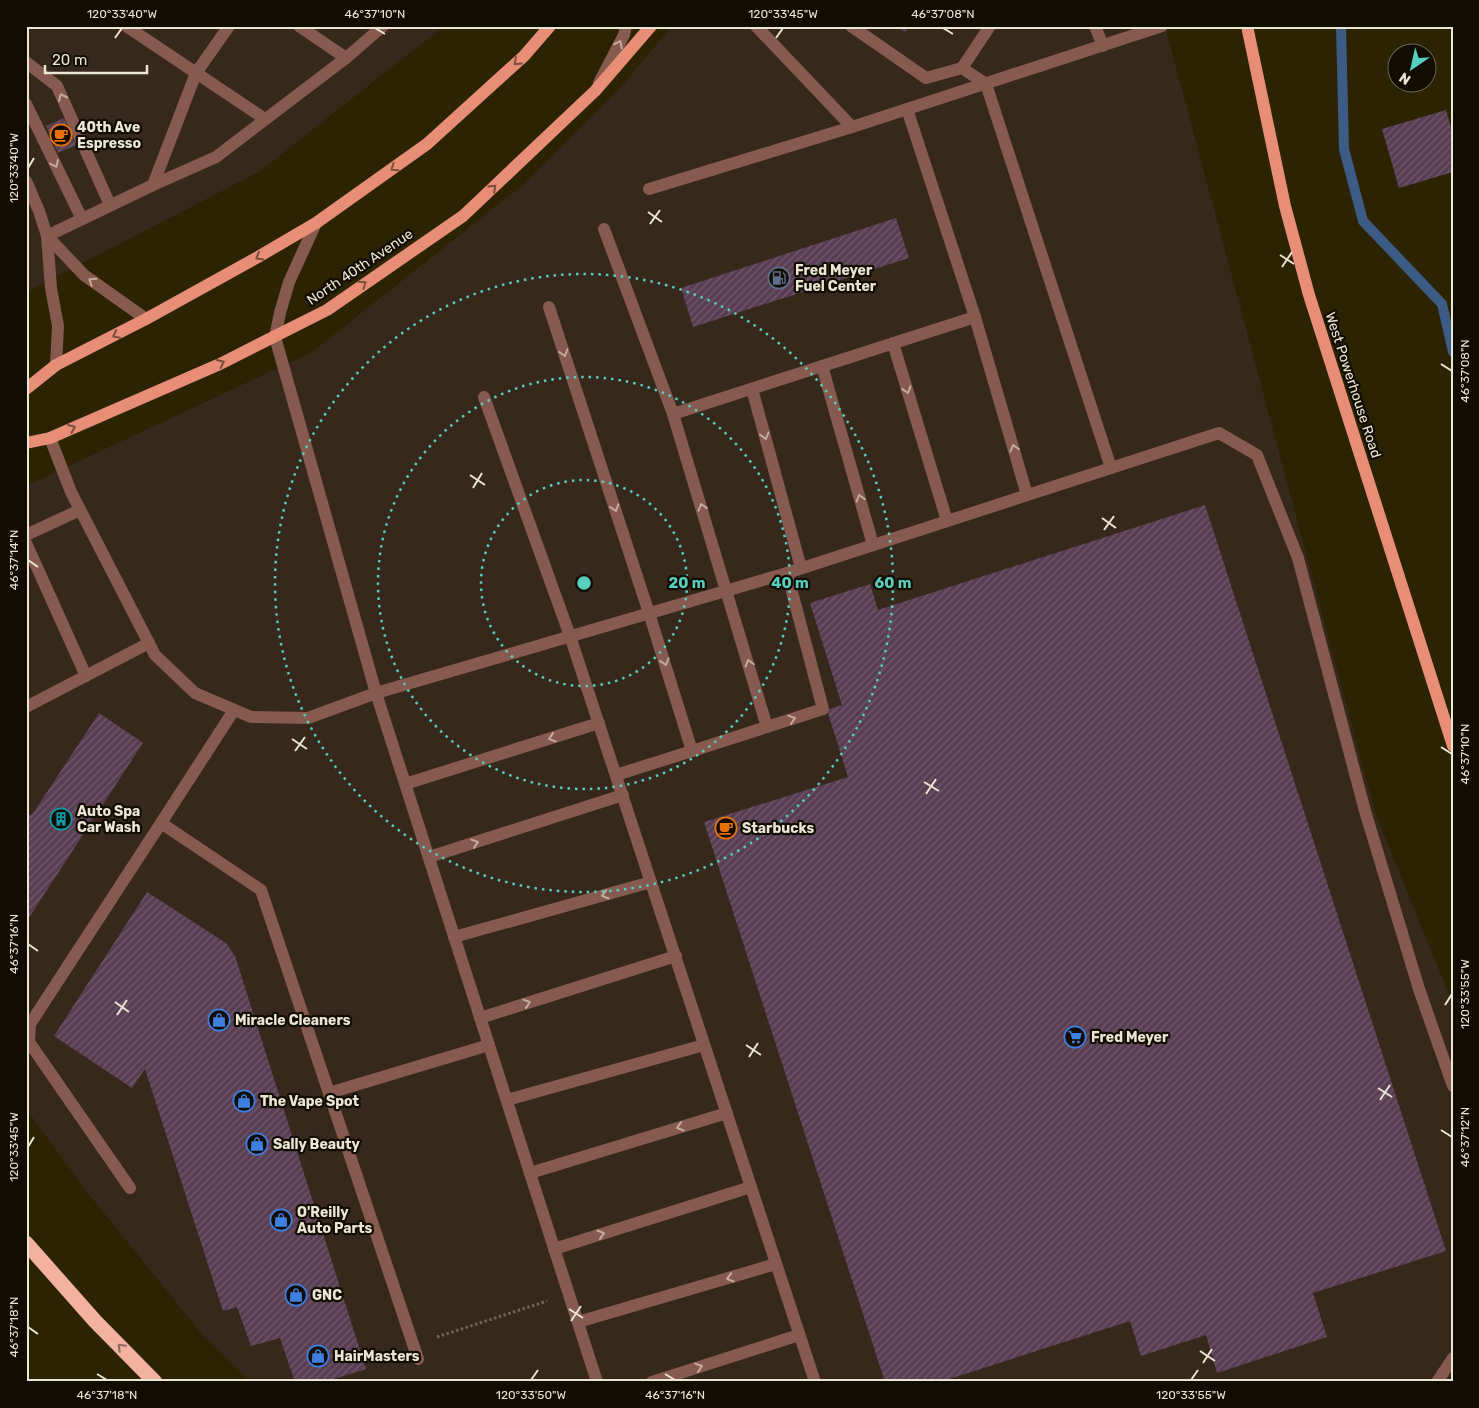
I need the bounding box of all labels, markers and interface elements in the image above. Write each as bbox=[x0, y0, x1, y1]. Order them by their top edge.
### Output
text: 120°33'40"W bbox=[87, 7, 157, 21]
text: 46°37'10"N bbox=[345, 7, 405, 21]
text: 120°33'45"W bbox=[748, 7, 818, 21]
text: 46°37'08"N bbox=[911, 7, 975, 21]
one-way arrow bbox=[613, 40, 623, 49]
scale bar bbox=[45, 42, 148, 74]
north arrow bbox=[1386, 42, 1436, 92]
text: 20 m bbox=[52, 51, 87, 69]
one-way arrow bbox=[514, 56, 523, 65]
text: N bbox=[1396, 68, 1414, 88]
one-way arrow bbox=[57, 93, 68, 102]
place label: 40th Ave Espresso bbox=[77, 119, 141, 152]
cafe icon: 40th Ave Espresso bbox=[49, 123, 73, 147]
text: 120°33'40"W bbox=[7, 133, 21, 203]
one-way arrow bbox=[49, 159, 60, 168]
one-way arrow bbox=[390, 162, 400, 171]
one-way arrow bbox=[488, 185, 497, 194]
street label: North 40th Avenue bbox=[304, 225, 416, 309]
one-way arrow bbox=[255, 251, 264, 261]
place label: Fred Meyer Fuel Center bbox=[795, 262, 877, 295]
fuel station icon: Fred Meyer Fuel Center bbox=[767, 266, 791, 290]
one-way arrow bbox=[88, 278, 97, 287]
one-way arrow bbox=[357, 281, 367, 290]
street label: West Powerhouse Road bbox=[1321, 310, 1385, 460]
one-way arrow bbox=[112, 328, 121, 338]
text: 46°37'08"N bbox=[1458, 339, 1472, 403]
one-way arrow bbox=[558, 349, 568, 357]
one-way arrow bbox=[216, 359, 225, 370]
one-way arrow bbox=[902, 385, 912, 394]
one-way arrow bbox=[67, 424, 76, 435]
one-way arrow bbox=[759, 431, 769, 439]
one-way arrow bbox=[1009, 445, 1019, 453]
one-way arrow bbox=[855, 495, 865, 503]
one-way arrow bbox=[609, 503, 619, 511]
one-way arrow bbox=[698, 504, 708, 512]
text: 46°37'14"N bbox=[7, 530, 21, 590]
centre of rings bbox=[575, 574, 593, 592]
text: 20 m bbox=[669, 574, 705, 592]
text: 40 m bbox=[771, 574, 809, 592]
text: 60 m bbox=[875, 574, 911, 592]
one-way arrow bbox=[659, 658, 669, 666]
one-way arrow bbox=[744, 660, 754, 668]
one-way arrow bbox=[787, 715, 796, 725]
text: 46°37'10"N bbox=[1458, 724, 1472, 784]
one-way arrow bbox=[549, 732, 557, 742]
place label: Auto Spa Car Wash bbox=[77, 803, 141, 836]
building icon: Auto Spa Car Wash bbox=[49, 807, 73, 831]
cafe icon: Starbucks bbox=[714, 816, 738, 840]
place label: Starbucks bbox=[742, 820, 815, 837]
one-way arrow bbox=[471, 838, 479, 848]
one-way arrow bbox=[601, 890, 609, 900]
text: 46°37'16"N bbox=[7, 914, 21, 974]
text: 120°33'55"W bbox=[1458, 959, 1472, 1029]
one-way arrow bbox=[522, 999, 531, 1009]
shop icon: Miracle Cleaners bbox=[207, 1008, 231, 1032]
place label: Miracle Cleaners bbox=[235, 1012, 351, 1029]
supermarket icon: Fred Meyer bbox=[1063, 1025, 1087, 1049]
place label: Fred Meyer bbox=[1091, 1029, 1169, 1046]
shop icon: The Vape Spot bbox=[232, 1089, 256, 1113]
place label: The Vape Spot bbox=[260, 1093, 360, 1110]
text: 46°37'12"N bbox=[1458, 1107, 1472, 1167]
text: 120°33'45"W bbox=[7, 1112, 21, 1182]
one-way arrow bbox=[677, 1122, 685, 1132]
shop icon: Sally Beauty bbox=[245, 1132, 269, 1156]
place label: Sally Beauty bbox=[273, 1136, 360, 1153]
place label: O'Reilly Auto Parts bbox=[297, 1204, 372, 1237]
shop icon: O'Reilly Auto Parts bbox=[269, 1208, 293, 1232]
one-way arrow bbox=[596, 1230, 605, 1240]
one-way arrow bbox=[725, 1272, 734, 1283]
shop icon: GNC bbox=[284, 1283, 308, 1307]
place label: GNC bbox=[312, 1287, 342, 1304]
text: 46°37'18"N bbox=[7, 1297, 21, 1357]
one-way arrow bbox=[118, 1344, 127, 1353]
shop icon: HairMasters bbox=[306, 1344, 330, 1368]
place label: HairMasters bbox=[334, 1348, 420, 1365]
one-way arrow bbox=[694, 1363, 702, 1373]
text: 46°37'18"N bbox=[77, 1388, 137, 1402]
text: 120°33'50"W bbox=[496, 1388, 567, 1402]
text: 46°37'16"N bbox=[645, 1388, 705, 1402]
text: 120°33'55"W bbox=[1156, 1388, 1226, 1402]

